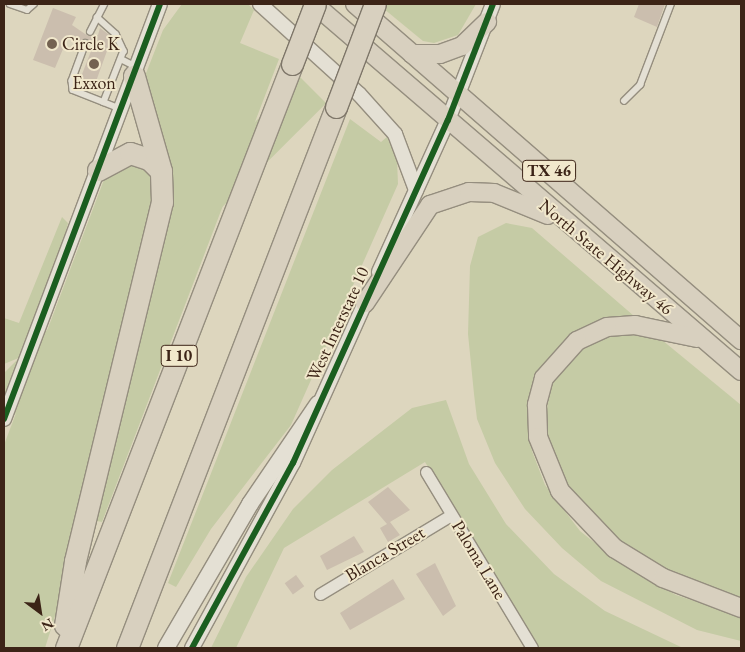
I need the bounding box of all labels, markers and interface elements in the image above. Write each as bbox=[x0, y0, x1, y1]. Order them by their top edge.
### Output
place label: Circle K bbox=[62, 33, 120, 55]
marker: Circle K bbox=[46, 38, 58, 50]
marker: Exxon bbox=[88, 58, 100, 70]
place label: Exxon bbox=[72, 72, 116, 94]
road number: TX 46 bbox=[522, 158, 576, 185]
street label: North State Highway 46 bbox=[534, 195, 678, 319]
street label: West Interstate 10 bbox=[302, 264, 374, 384]
road number: I 10 bbox=[160, 342, 198, 370]
street label: Paloma Lane bbox=[447, 517, 511, 603]
street label: Blanca Street bbox=[341, 522, 429, 586]
north arrow bbox=[15, 587, 65, 637]
text: N bbox=[38, 614, 57, 635]

